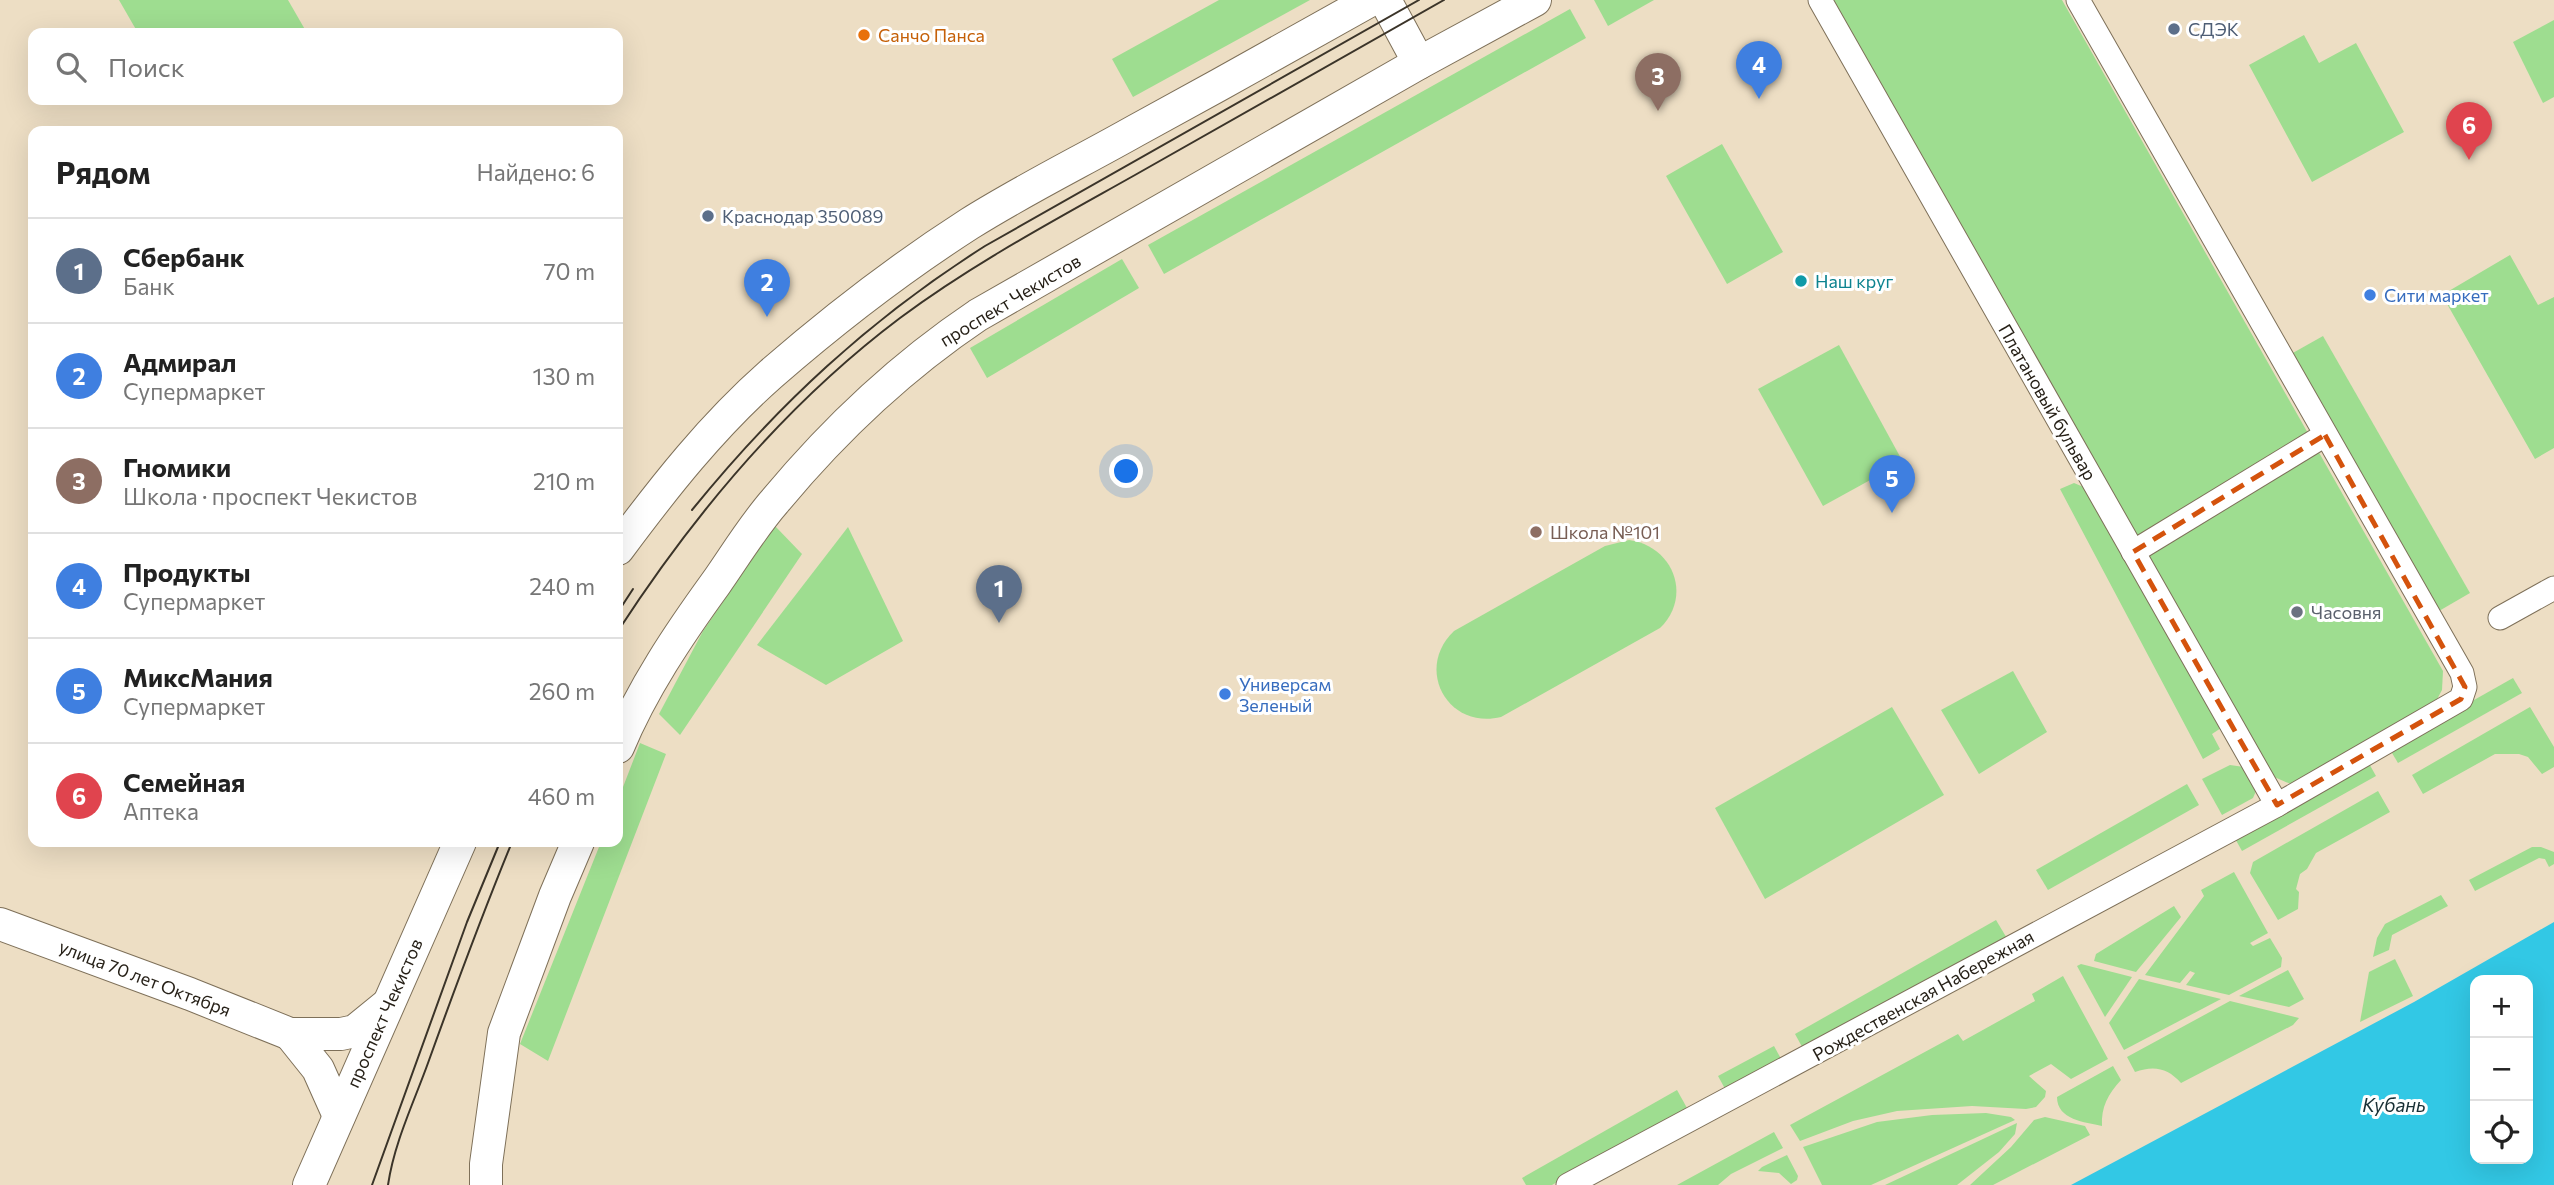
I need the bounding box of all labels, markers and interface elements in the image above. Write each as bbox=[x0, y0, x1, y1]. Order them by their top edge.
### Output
place label: СДЭК bbox=[2188, 18, 2239, 40]
marker: СДЭК bbox=[2166, 21, 2182, 37]
place label: Санчо Панса bbox=[878, 24, 985, 46]
marker: Санчо Панса bbox=[856, 27, 872, 43]
search box bbox=[28, 28, 623, 105]
pin: 4 bbox=[1736, 41, 1782, 99]
icon: search bbox=[52, 48, 90, 86]
text: Поиск bbox=[108, 51, 185, 82]
pin: 3 bbox=[1635, 53, 1681, 111]
pin: 6 bbox=[2446, 102, 2492, 160]
text: Рядом bbox=[56, 153, 150, 190]
text: Найдено: 6 bbox=[476, 158, 595, 186]
place label: Краснодар 350089 bbox=[722, 205, 884, 227]
marker: Краснодар 350089 bbox=[700, 208, 716, 224]
text: Сбербанк bbox=[123, 241, 245, 272]
street label: проспект Чекистов bbox=[935, 249, 1085, 351]
text: 1 bbox=[74, 257, 84, 285]
text: 70 m bbox=[543, 257, 595, 285]
pin: 2 bbox=[744, 259, 790, 317]
place label: Наш круг bbox=[1815, 270, 1893, 292]
text: Банк bbox=[123, 272, 175, 300]
marker: Наш круг bbox=[1793, 273, 1809, 289]
place label: Сити маркет bbox=[2384, 284, 2489, 306]
marker: Сити маркет bbox=[2362, 287, 2378, 303]
street label: Платановый бульвар bbox=[1994, 320, 2102, 484]
text: Адмирал bbox=[123, 346, 236, 377]
text: 2 bbox=[72, 362, 86, 390]
text: 130 m bbox=[533, 362, 595, 390]
text: Супермаркет bbox=[123, 377, 265, 405]
text: Гномики bbox=[123, 451, 231, 482]
your location bbox=[1109, 454, 1143, 488]
pin: 5 bbox=[1869, 455, 1915, 513]
text: 3 bbox=[72, 467, 86, 495]
text: 210 m bbox=[533, 467, 595, 495]
text: Школа · проспект Чекистов bbox=[123, 482, 417, 510]
place label: Школа №101 bbox=[1550, 521, 1660, 543]
marker: Школа №101 bbox=[1528, 524, 1544, 540]
text: Продукты bbox=[123, 556, 251, 587]
pin: 1 bbox=[976, 565, 1022, 623]
text: 4 bbox=[72, 572, 86, 600]
text: 240 m bbox=[529, 572, 595, 600]
text: Супермаркет bbox=[123, 587, 265, 615]
place label: Часовня bbox=[2311, 601, 2381, 623]
marker: Часовня bbox=[2289, 604, 2305, 620]
text: МиксМания bbox=[123, 661, 273, 692]
place label: Универсам Зеленый bbox=[1239, 673, 1331, 716]
text: 5 bbox=[72, 677, 86, 705]
text: 260 m bbox=[529, 677, 595, 705]
marker: Универсам Зеленый bbox=[1217, 686, 1233, 702]
text: Супермаркет bbox=[123, 692, 265, 720]
text: Семейная bbox=[123, 766, 245, 797]
text: 6 bbox=[72, 782, 86, 810]
text: 460 m bbox=[528, 782, 595, 810]
text: Аптека bbox=[123, 797, 199, 825]
street label: Рождественская Набережная bbox=[1808, 925, 2038, 1065]
street label: улица 70 лет Октября bbox=[56, 935, 234, 1021]
street label: проспект Чекистов bbox=[341, 935, 427, 1091]
map controls bbox=[2470, 975, 2533, 1164]
button: + bbox=[2470, 975, 2533, 1038]
button: − bbox=[2470, 1038, 2533, 1101]
water label: Кубань bbox=[2362, 1093, 2426, 1116]
button: locate bbox=[2470, 1101, 2533, 1164]

